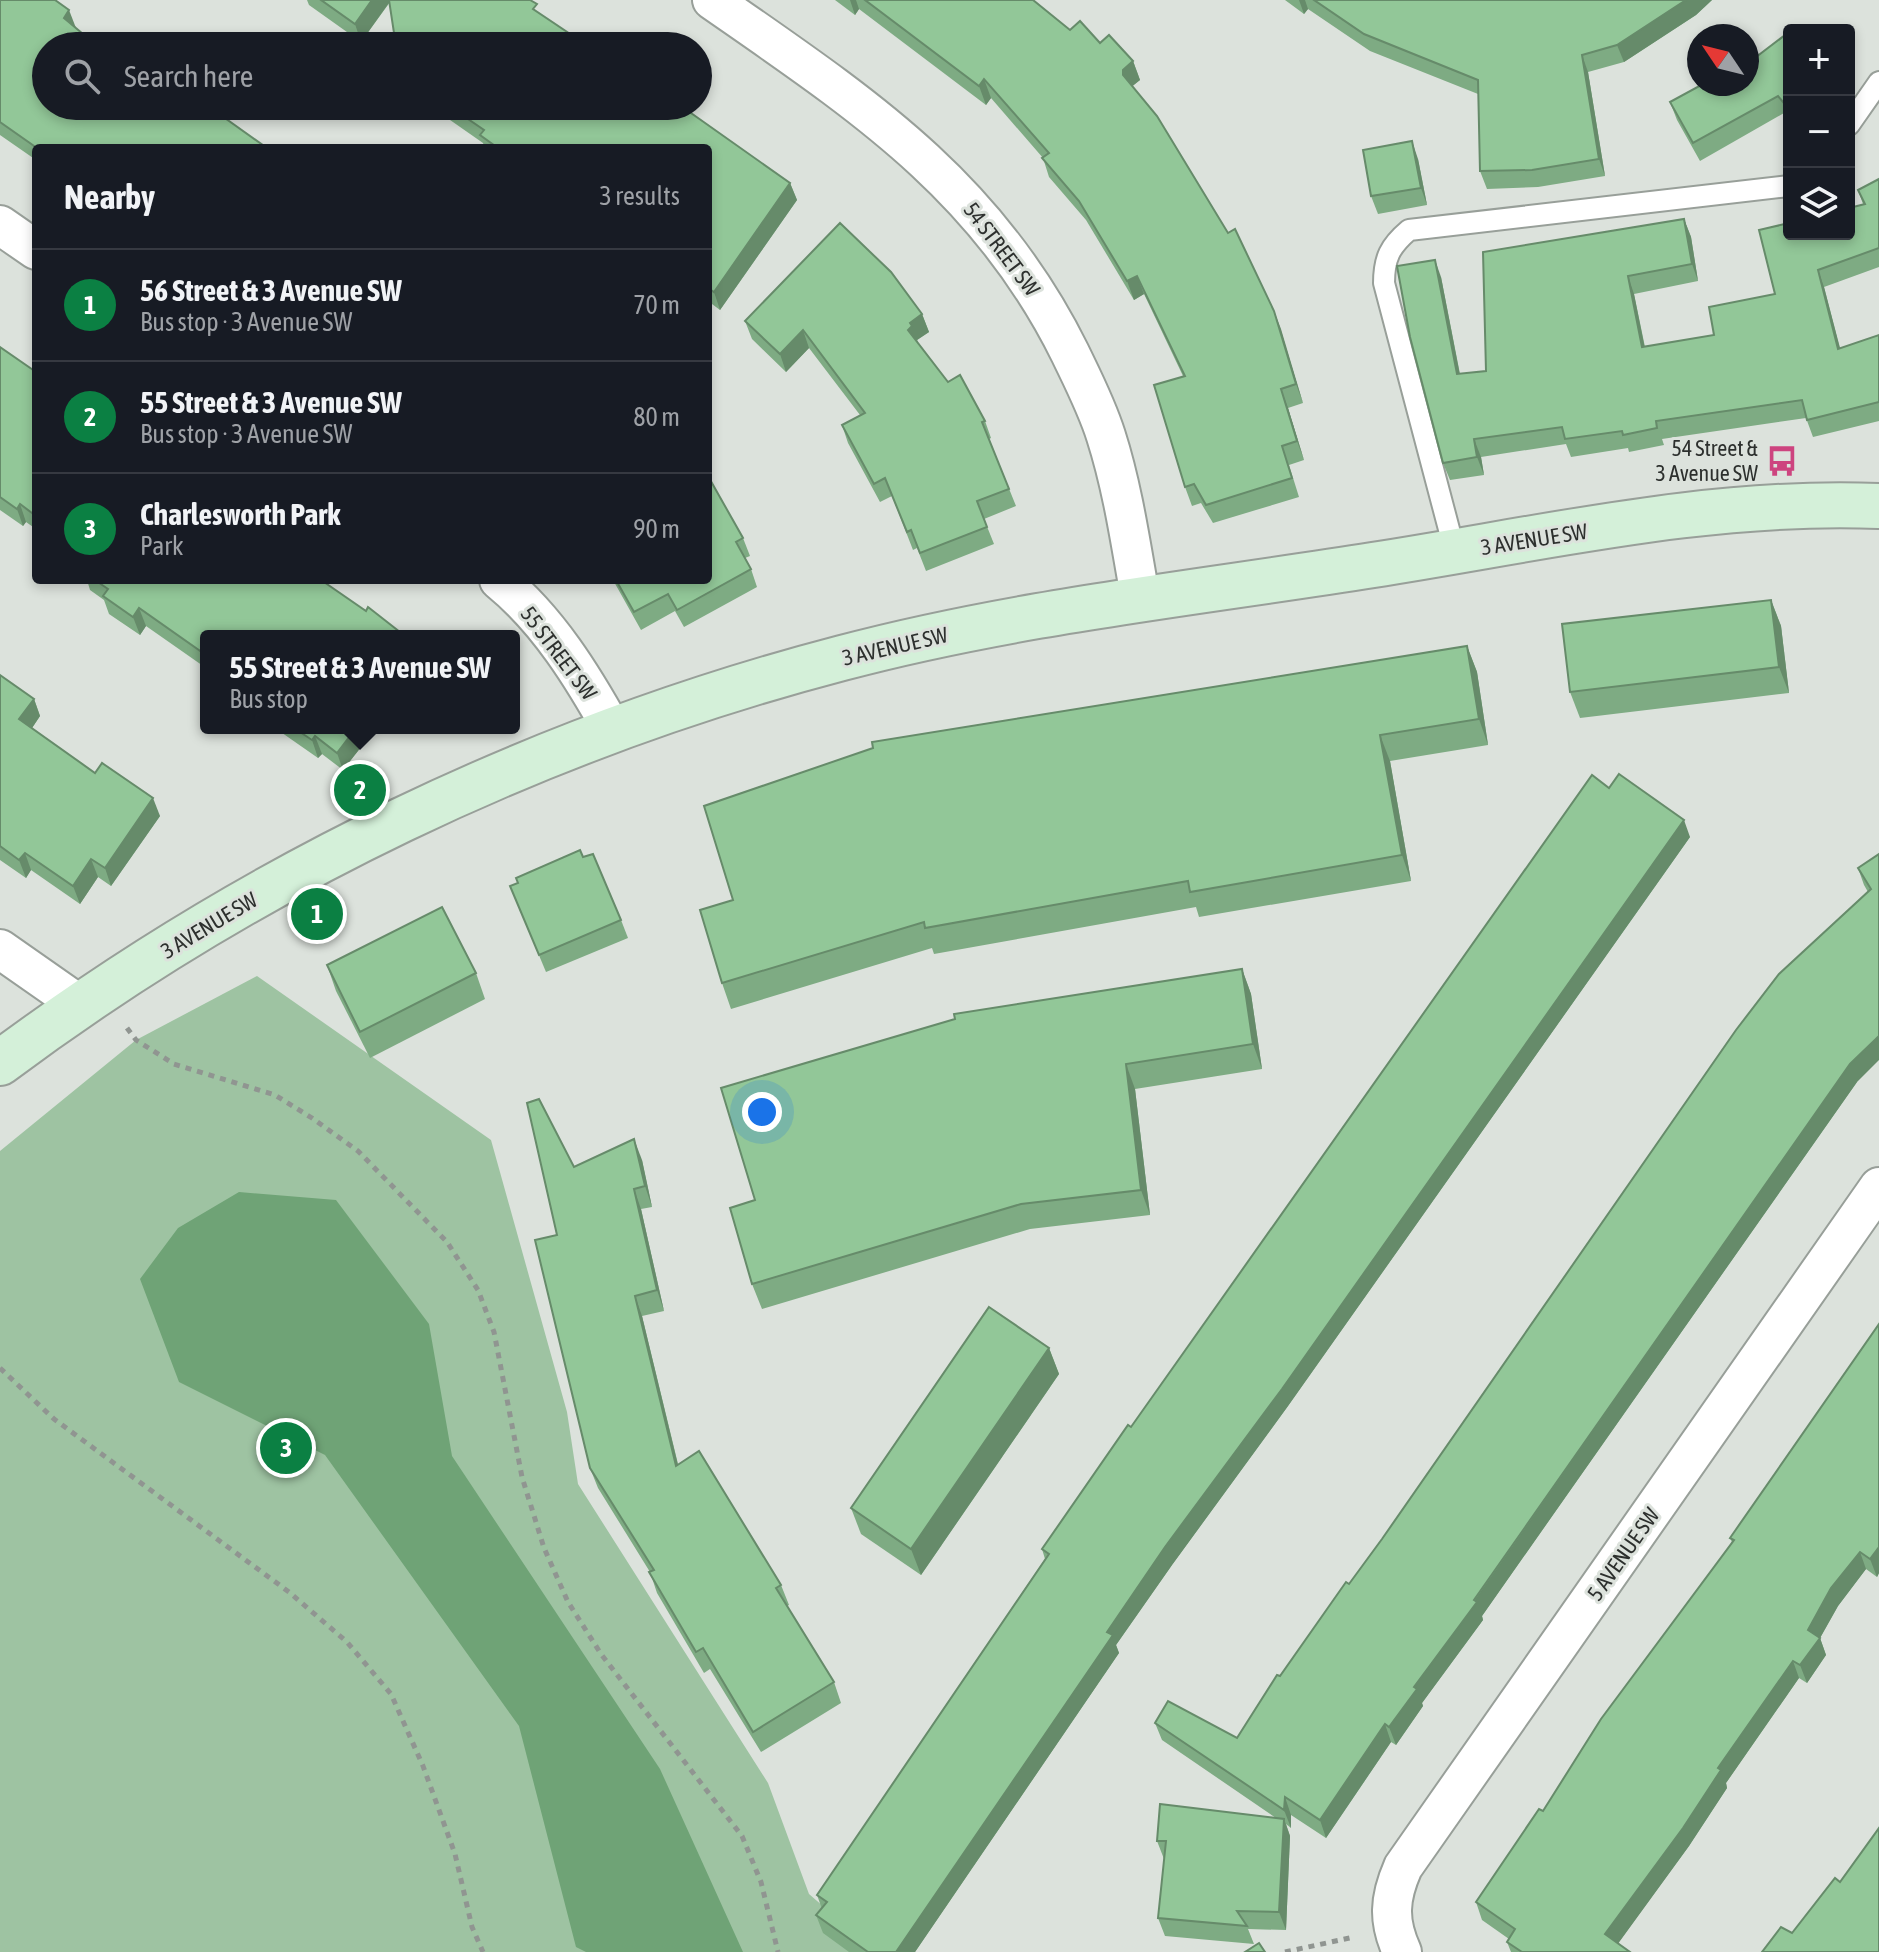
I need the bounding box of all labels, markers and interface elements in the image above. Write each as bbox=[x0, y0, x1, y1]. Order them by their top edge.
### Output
north arrow bbox=[1687, 24, 1759, 96]
map controls bbox=[1783, 24, 1855, 240]
button: + bbox=[1783, 24, 1855, 96]
search box bbox=[32, 32, 712, 120]
icon: search bbox=[60, 54, 104, 98]
text: Search here bbox=[124, 59, 253, 93]
button: − bbox=[1783, 96, 1855, 168]
button: layers bbox=[1783, 168, 1855, 240]
text: Nearby bbox=[64, 177, 155, 216]
text: 3 results bbox=[599, 181, 680, 211]
street label: 54 STREET SW bbox=[958, 197, 1046, 301]
text: 56 Street & 3 Avenue SW bbox=[140, 273, 402, 307]
text: 1 bbox=[84, 290, 96, 320]
text: 70 m bbox=[633, 290, 680, 320]
text: Bus stop · 3 Avenue SW bbox=[140, 307, 352, 337]
text: 55 Street & 3 Avenue SW bbox=[140, 385, 402, 419]
text: 2 bbox=[84, 402, 96, 432]
text: 80 m bbox=[633, 402, 680, 432]
text: Bus stop · 3 Avenue SW bbox=[140, 419, 352, 449]
place label: 54 Street & 3 Avenue SW bbox=[1656, 435, 1759, 486]
bus stop icon: 54 Street & 3 Avenue SW bbox=[1765, 444, 1799, 478]
text: Charlesworth Park bbox=[140, 497, 340, 531]
text: 3 bbox=[84, 514, 96, 544]
text: 90 m bbox=[633, 514, 680, 544]
street label: 3 AVENUE SW bbox=[1479, 518, 1589, 560]
text: Park bbox=[140, 531, 183, 561]
street label: 55 STREET SW bbox=[515, 601, 603, 705]
street label: 3 AVENUE SW bbox=[840, 621, 950, 671]
popup bbox=[200, 630, 520, 734]
text: 55 Street & 3 Avenue SW bbox=[229, 650, 491, 684]
text: Bus stop bbox=[229, 684, 308, 714]
pin: 2 bbox=[334, 760, 386, 820]
pin: 1 bbox=[291, 884, 343, 944]
street label: 3 AVENUE SW bbox=[156, 886, 262, 964]
your location bbox=[742, 1092, 782, 1132]
pin: 3 bbox=[260, 1418, 312, 1478]
street label: 5 AVENUE SW bbox=[1582, 1503, 1664, 1605]

